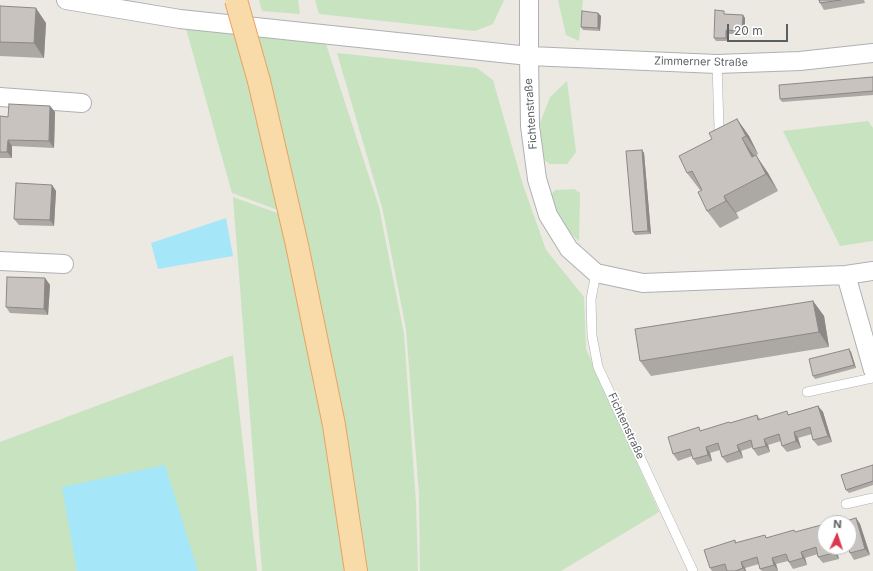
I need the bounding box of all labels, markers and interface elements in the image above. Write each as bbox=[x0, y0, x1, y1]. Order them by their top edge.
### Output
scale bar bbox=[729, 16, 790, 42]
text: 20 m bbox=[734, 23, 763, 38]
street label: Zimmerner Straße bbox=[654, 55, 748, 69]
street label: Fichtenstraße bbox=[522, 78, 540, 150]
street label: Fichtenstraße bbox=[605, 391, 647, 461]
north arrow bbox=[817, 515, 857, 555]
text: N bbox=[833, 517, 842, 531]

